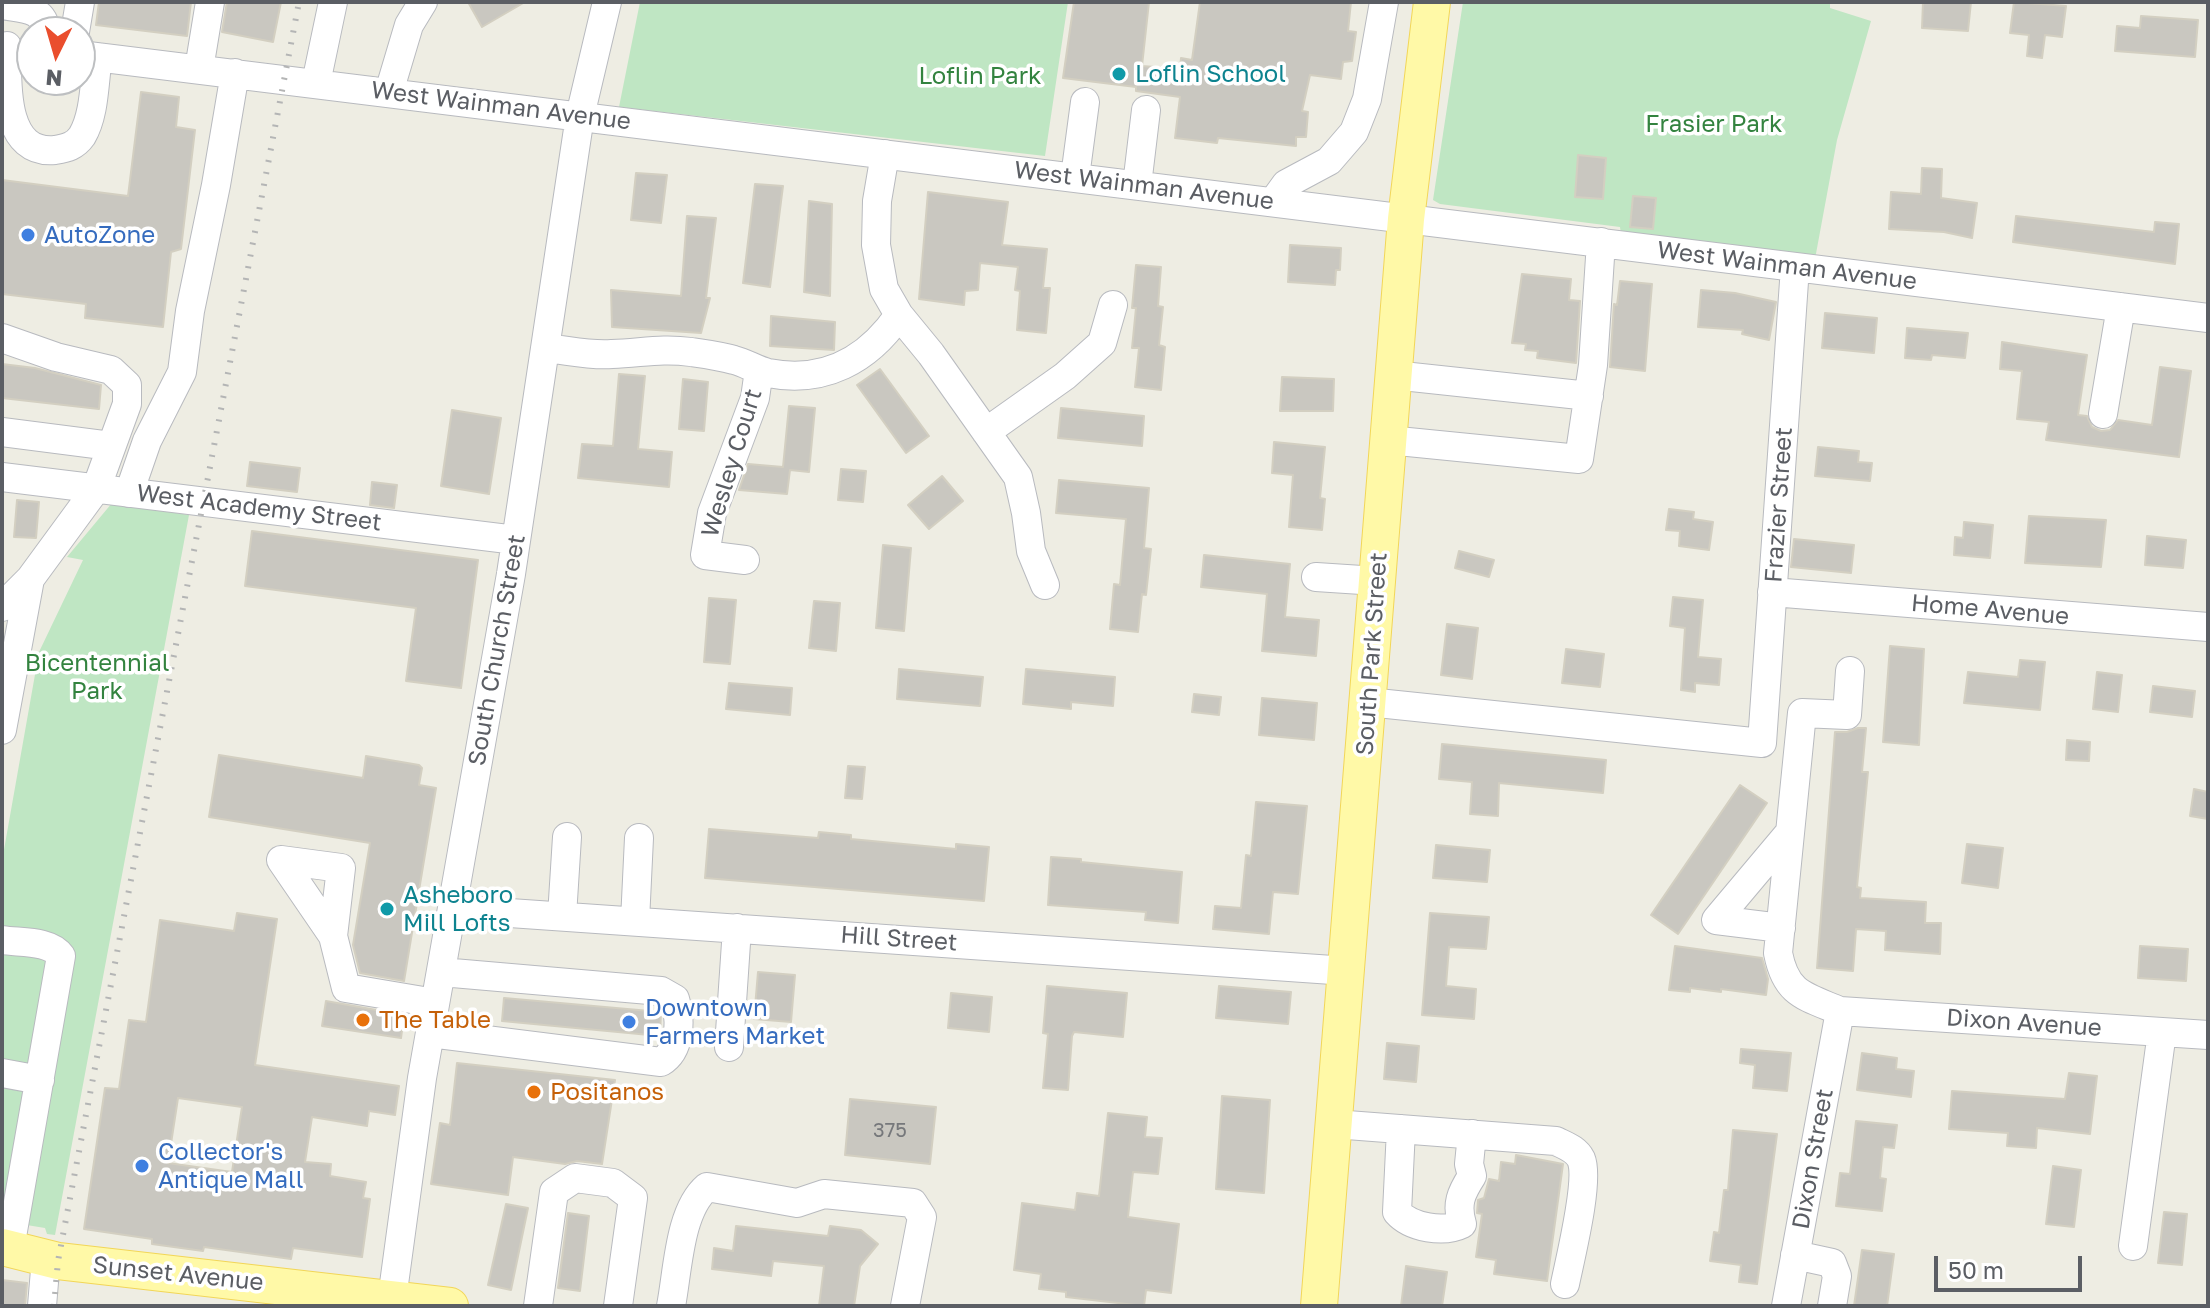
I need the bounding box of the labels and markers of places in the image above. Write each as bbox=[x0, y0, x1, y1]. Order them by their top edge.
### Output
place label: Loflin School bbox=[1135, 60, 1286, 88]
marker: Loflin School bbox=[1110, 65, 1128, 83]
place label: AutoZone bbox=[44, 221, 155, 249]
marker: AutoZone bbox=[19, 226, 37, 244]
place label: Asheboro Mill Lofts bbox=[403, 881, 513, 937]
marker: Asheboro Mill Lofts bbox=[378, 900, 396, 918]
place label: Downtown Farmers Market bbox=[645, 994, 825, 1050]
place label: The Table bbox=[379, 1006, 491, 1034]
marker: The Table bbox=[354, 1011, 372, 1029]
marker: Downtown Farmers Market bbox=[620, 1013, 638, 1031]
place label: Positanos bbox=[550, 1078, 664, 1106]
marker: Positanos bbox=[525, 1083, 543, 1101]
place label: Collector's Antique Mall bbox=[158, 1138, 303, 1194]
marker: Collector's Antique Mall bbox=[133, 1157, 151, 1175]

